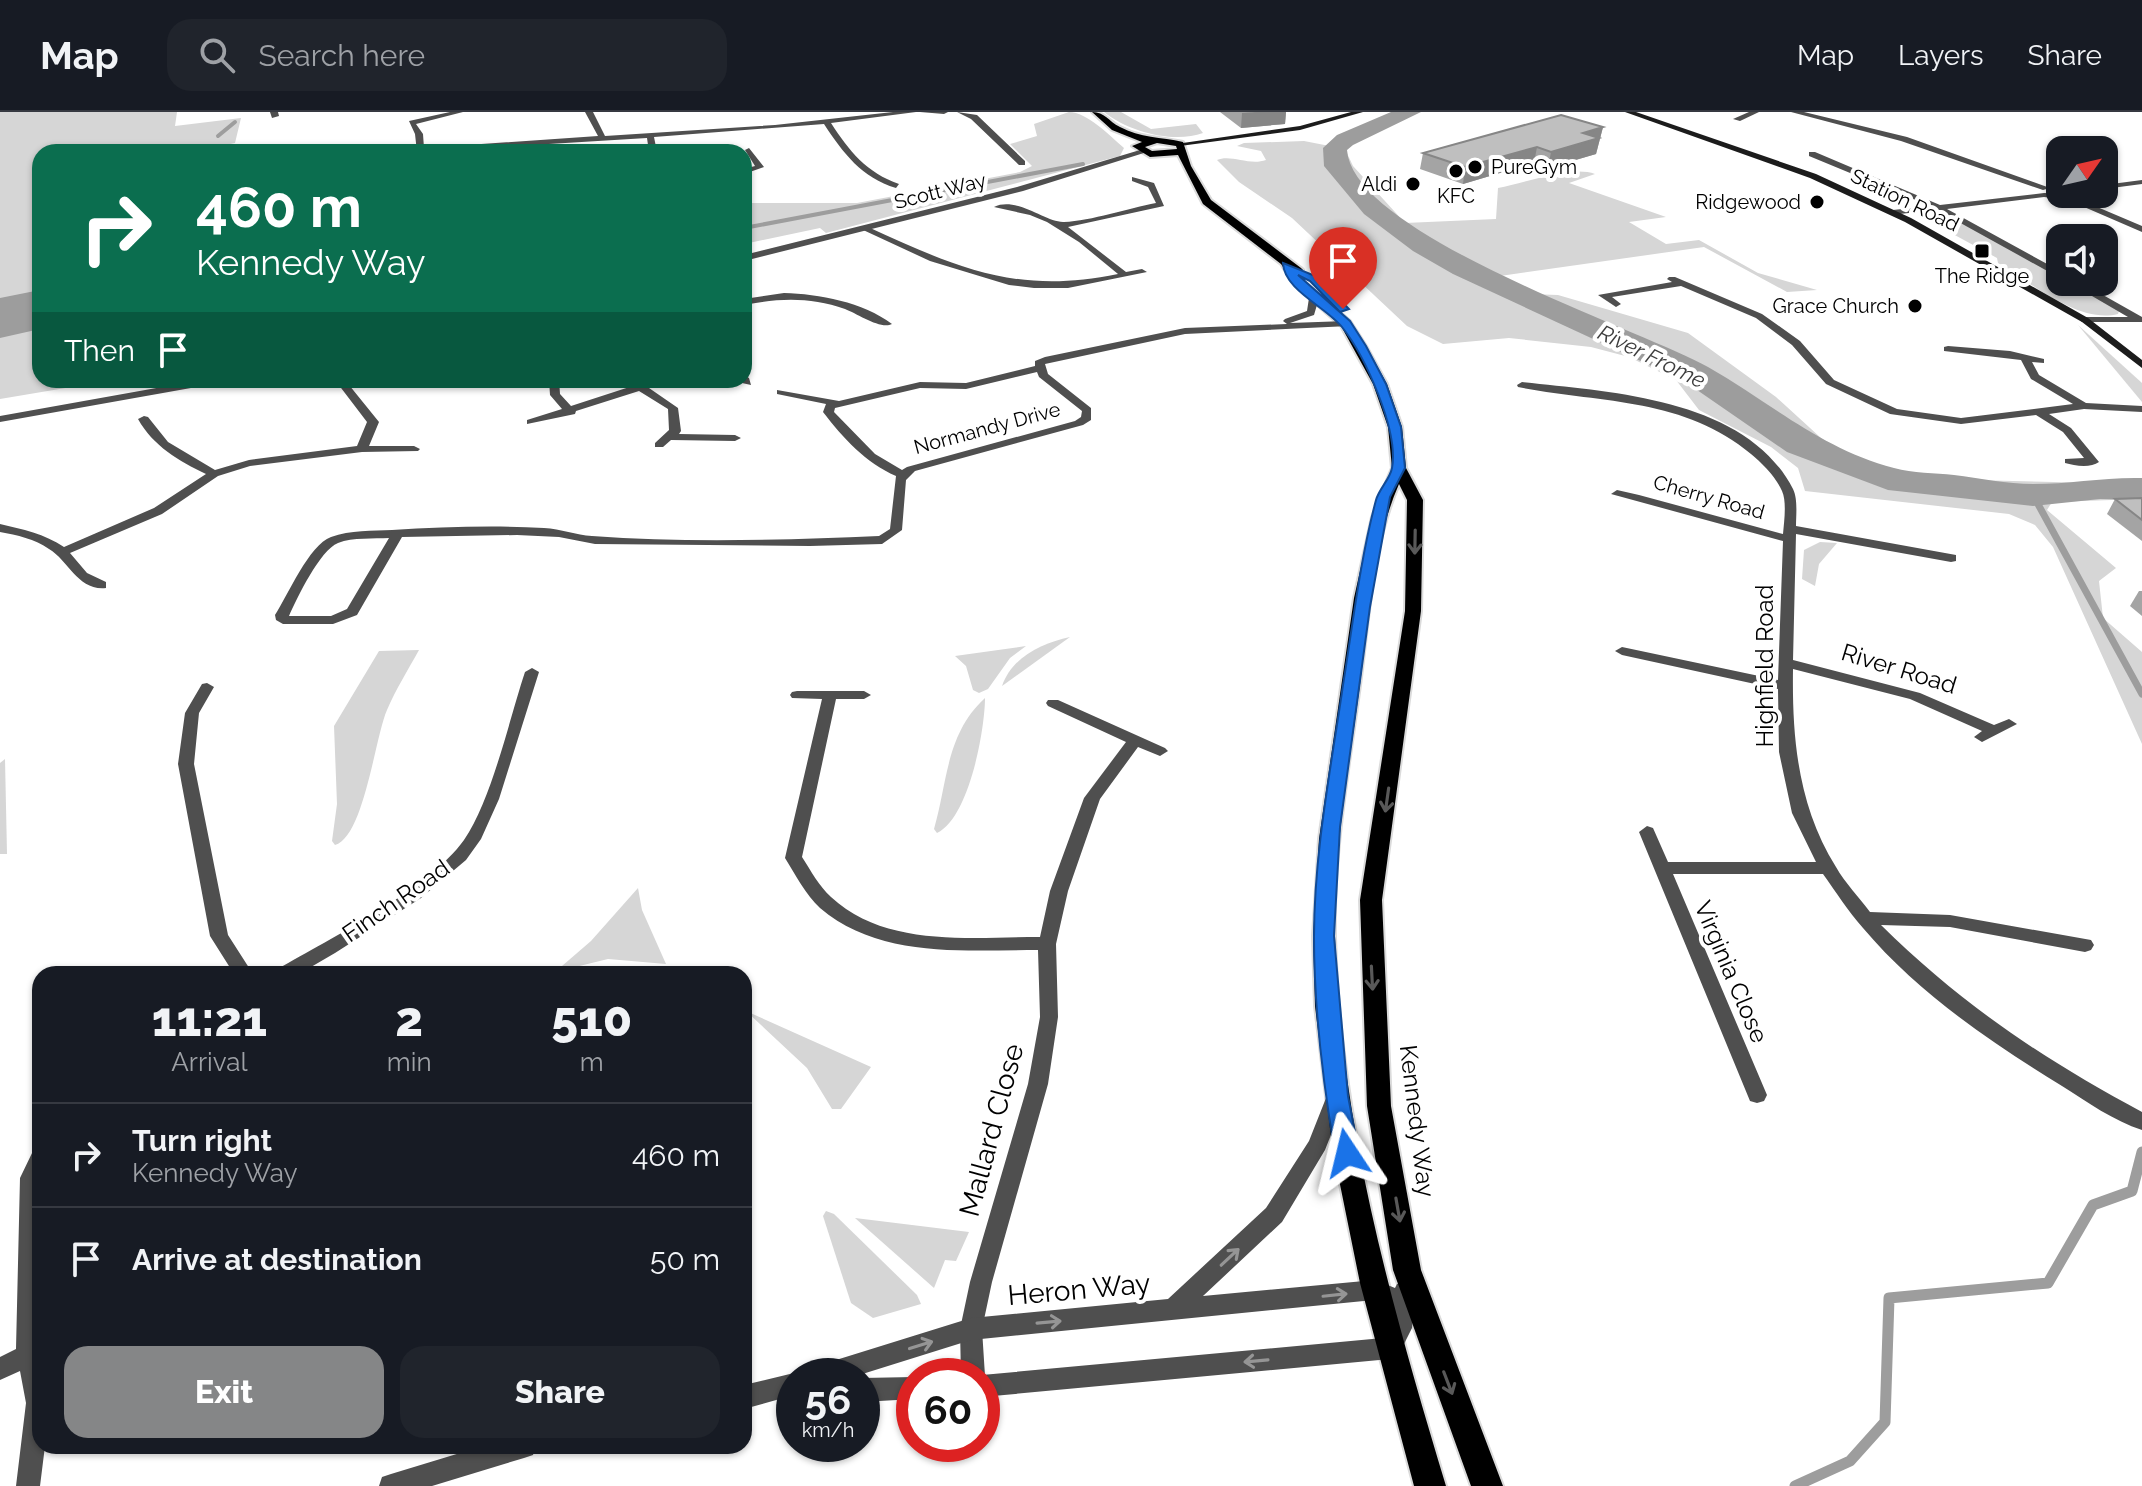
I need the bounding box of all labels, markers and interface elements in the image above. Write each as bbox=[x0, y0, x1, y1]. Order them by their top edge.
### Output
search box bbox=[167, 19, 727, 91]
text: Map bbox=[40, 33, 119, 78]
icon: search bbox=[195, 33, 239, 77]
text: Search here bbox=[259, 38, 425, 73]
text: Map bbox=[1797, 39, 1854, 72]
text: Layers bbox=[1898, 39, 1984, 72]
text: Share bbox=[2028, 39, 2102, 72]
north arrow bbox=[2046, 136, 2118, 208]
map controls bbox=[2046, 136, 2118, 296]
place label: PureGym bbox=[1491, 155, 1577, 179]
marker: PureGym bbox=[1466, 158, 1484, 176]
marker: KFC bbox=[1447, 162, 1465, 180]
street label: Station Road bbox=[1847, 164, 1963, 236]
street label: Scott Way bbox=[892, 168, 989, 214]
place label: Aldi bbox=[1361, 172, 1397, 196]
text: 460 m bbox=[196, 174, 362, 240]
marker: Aldi bbox=[1404, 175, 1422, 193]
icon: right bbox=[64, 176, 168, 280]
place label: KFC bbox=[1437, 184, 1475, 208]
place label: Ridgewood bbox=[1695, 190, 1801, 214]
marker: Ridgewood bbox=[1808, 193, 1826, 211]
button: sound bbox=[2046, 224, 2118, 296]
pin bbox=[1309, 227, 1377, 309]
icon: arrive bbox=[1321, 239, 1365, 283]
text: Kennedy Way bbox=[196, 241, 425, 283]
marker: The Ridge bbox=[1973, 242, 1991, 260]
place label: The Ridge bbox=[1935, 264, 2030, 288]
place label: Grace Church bbox=[1772, 294, 1899, 318]
marker: Grace Church bbox=[1906, 297, 1924, 315]
water label: River Frome bbox=[1594, 319, 1710, 393]
icon: arrive bbox=[151, 328, 195, 372]
text: Then bbox=[64, 333, 135, 368]
street label: Normandy Drive bbox=[911, 397, 1063, 459]
street label: Cherry Road bbox=[1651, 470, 1767, 524]
one-way arrow bbox=[1407, 528, 1422, 555]
street label: Highfield Road bbox=[1750, 585, 1779, 747]
street label: River Road bbox=[1838, 637, 1960, 700]
one-way arrow bbox=[1379, 786, 1394, 813]
street label: Finch Road bbox=[337, 853, 455, 948]
street label: Virginia Close bbox=[1689, 897, 1774, 1047]
one-way arrow bbox=[1365, 964, 1380, 991]
text: 11:21 bbox=[152, 991, 267, 1047]
text: 2 bbox=[395, 991, 423, 1047]
text: 510 bbox=[551, 991, 632, 1047]
street label: Mallard Close bbox=[953, 1040, 1030, 1220]
street label: Kennedy Way bbox=[1394, 1043, 1441, 1199]
text: Arrival bbox=[171, 1047, 248, 1077]
text: min bbox=[387, 1047, 432, 1077]
text: m bbox=[580, 1047, 604, 1077]
position arrow bbox=[1305, 1111, 1389, 1195]
text: Turn right bbox=[132, 1123, 272, 1158]
icon: right bbox=[64, 1133, 108, 1177]
text: 460 m bbox=[632, 1138, 720, 1173]
text: Kennedy Way bbox=[132, 1158, 298, 1188]
one-way arrow bbox=[1391, 1197, 1406, 1223]
icon: arrive bbox=[64, 1237, 108, 1281]
text: Arrive at destination bbox=[132, 1242, 422, 1277]
text: 50 m bbox=[650, 1242, 720, 1277]
one-way arrow bbox=[1220, 1249, 1240, 1267]
street label: Heron Way bbox=[1006, 1267, 1152, 1312]
one-way arrow bbox=[1322, 1287, 1347, 1302]
one-way arrow bbox=[1035, 1314, 1062, 1329]
one-way arrow bbox=[909, 1336, 934, 1351]
button: Exit bbox=[64, 1346, 384, 1438]
button: Share bbox=[400, 1346, 720, 1438]
one-way arrow bbox=[1243, 1354, 1270, 1369]
speed limit sign: 60 bbox=[896, 1358, 1000, 1462]
one-way arrow bbox=[1442, 1370, 1456, 1395]
text: 56 bbox=[805, 1376, 851, 1423]
text: km/h bbox=[802, 1418, 854, 1442]

